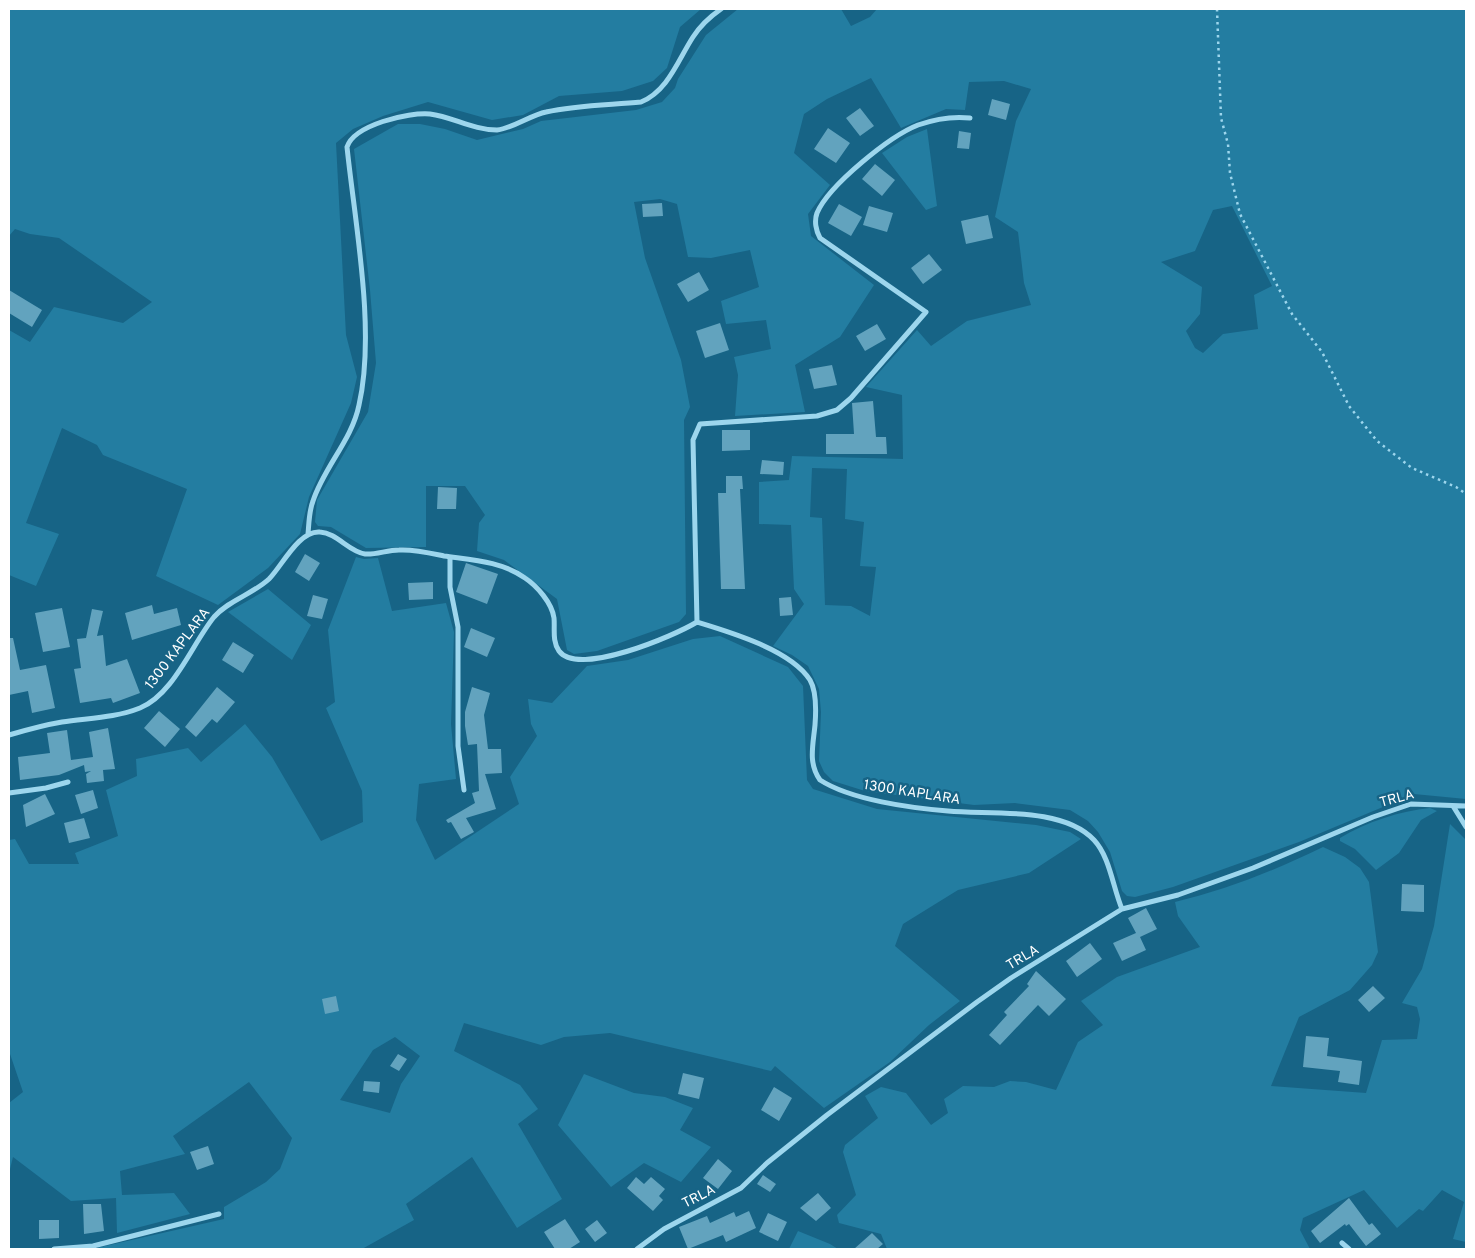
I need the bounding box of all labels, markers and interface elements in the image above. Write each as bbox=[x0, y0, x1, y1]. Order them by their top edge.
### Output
street label: 1300 KAPLARA bbox=[142, 605, 214, 693]
street label: 1300 KAPLARA bbox=[862, 777, 962, 809]
street label: TRLA bbox=[1378, 786, 1416, 812]
street label: TRLA bbox=[1004, 942, 1042, 974]
street label: TRLA bbox=[680, 1181, 718, 1213]

